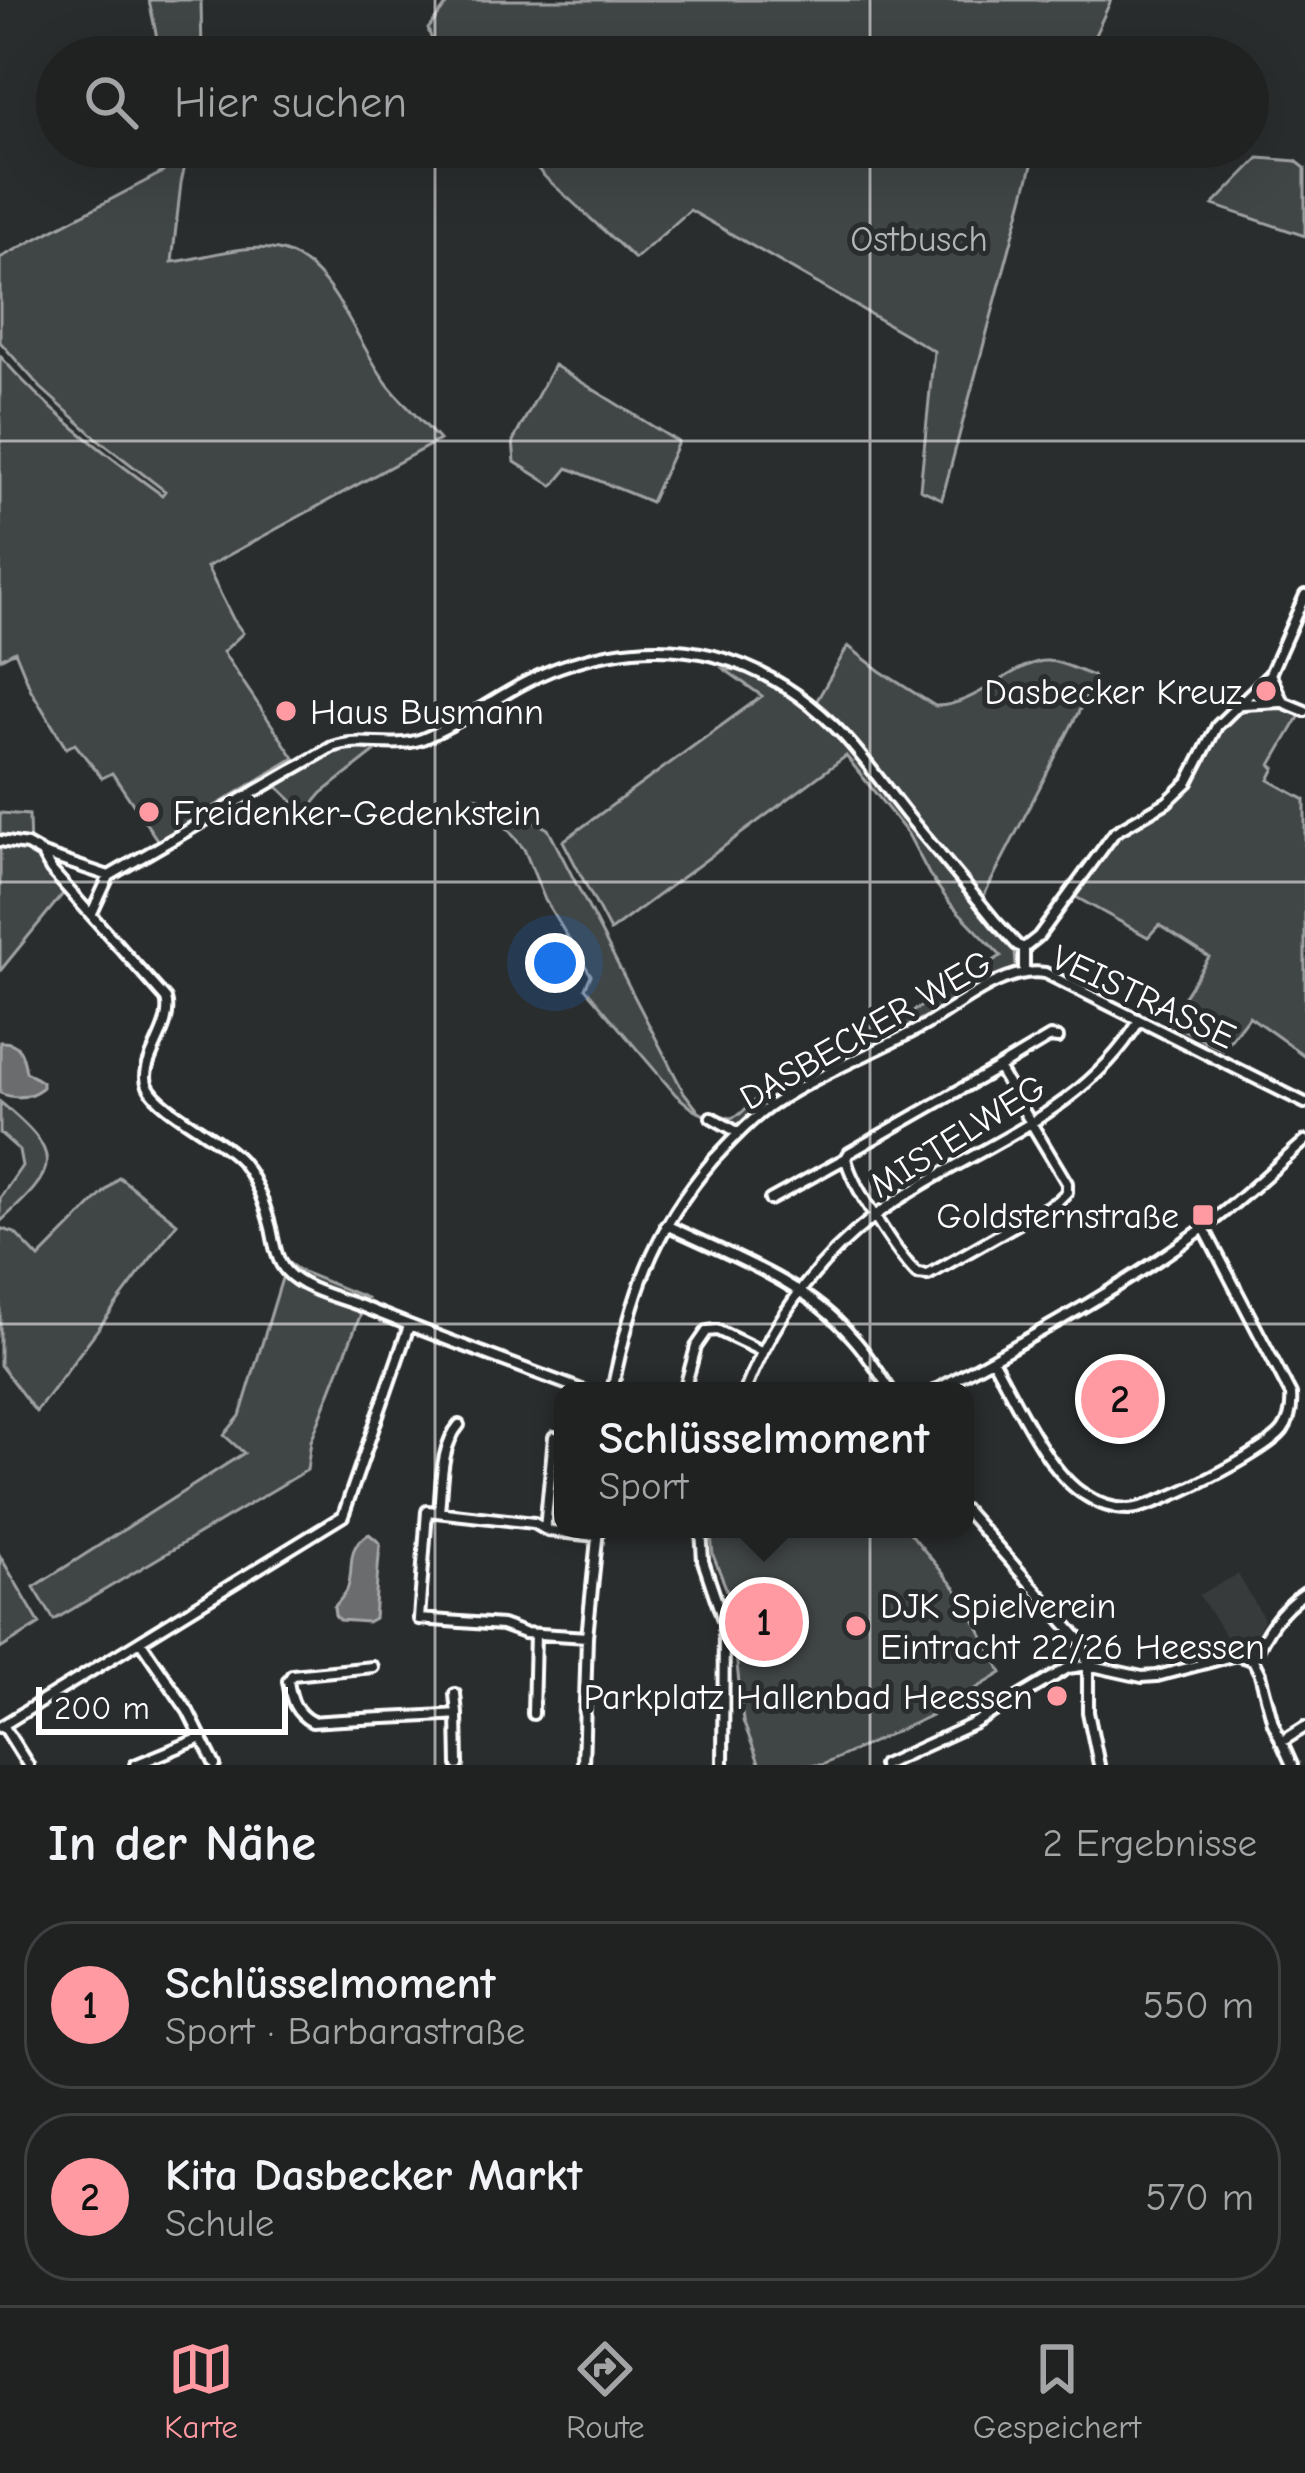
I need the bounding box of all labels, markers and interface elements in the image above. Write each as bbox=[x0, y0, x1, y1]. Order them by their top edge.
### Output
search box bbox=[36, 36, 1269, 168]
icon: search bbox=[78, 69, 144, 135]
text: Hier suchen bbox=[174, 76, 407, 128]
park label: Ostbusch bbox=[850, 219, 988, 260]
place label: Dasbecker Kreuz bbox=[984, 672, 1242, 713]
marker: Dasbecker Kreuz bbox=[1253, 678, 1279, 704]
place label: Haus Busmann bbox=[310, 692, 544, 733]
marker: Haus Busmann bbox=[273, 698, 299, 724]
place label: Freidenker-Gedenkstein bbox=[173, 793, 541, 834]
marker: Freidenker-Gedenkstein bbox=[136, 799, 162, 825]
your location bbox=[525, 933, 585, 993]
street label: VEISTRASSE bbox=[1045, 937, 1242, 1058]
street label: DASBECKER WEG bbox=[733, 942, 998, 1119]
street label: MISTELWEG bbox=[863, 1066, 1053, 1206]
place label: Goldsternstraße bbox=[936, 1196, 1179, 1237]
marker: Goldsternstraße bbox=[1190, 1202, 1216, 1228]
pin: 2 bbox=[1081, 1354, 1159, 1444]
popup bbox=[554, 1382, 974, 1538]
text: Schlüsselmoment bbox=[599, 1412, 929, 1464]
text: Sport bbox=[599, 1464, 688, 1509]
pin: 1 bbox=[725, 1577, 803, 1667]
place label: DJK Spielverein Eintracht 22/26 Heessen bbox=[880, 1586, 1265, 1668]
marker: DJK Spielverein Eintracht 22/26 Heessen bbox=[843, 1613, 869, 1639]
place label: Parkplatz Hallenbad Heessen bbox=[583, 1677, 1033, 1718]
scale bar bbox=[36, 1681, 288, 1734]
marker: Parkplatz Hallenbad Heessen bbox=[1044, 1683, 1070, 1709]
text: 200 m bbox=[54, 1689, 150, 1727]
text: In der Nähe bbox=[48, 1814, 316, 1873]
text: 2 Ergebnisse bbox=[1042, 1821, 1257, 1866]
text: Schlüsselmoment bbox=[165, 1957, 496, 2009]
text: 1 bbox=[82, 1983, 98, 2028]
text: 550 m bbox=[1143, 1983, 1254, 2028]
text: Sport · Barbarastraße bbox=[165, 2009, 525, 2054]
text: Kita Dasbecker Markt bbox=[165, 2149, 582, 2201]
text: 2 bbox=[80, 2175, 100, 2220]
text: 570 m bbox=[1145, 2175, 1254, 2220]
text: Schule bbox=[165, 2201, 274, 2246]
tab: Karte bbox=[164, 2336, 238, 2446]
tab: Route bbox=[566, 2336, 645, 2446]
tab: Gespeichert bbox=[973, 2336, 1141, 2446]

